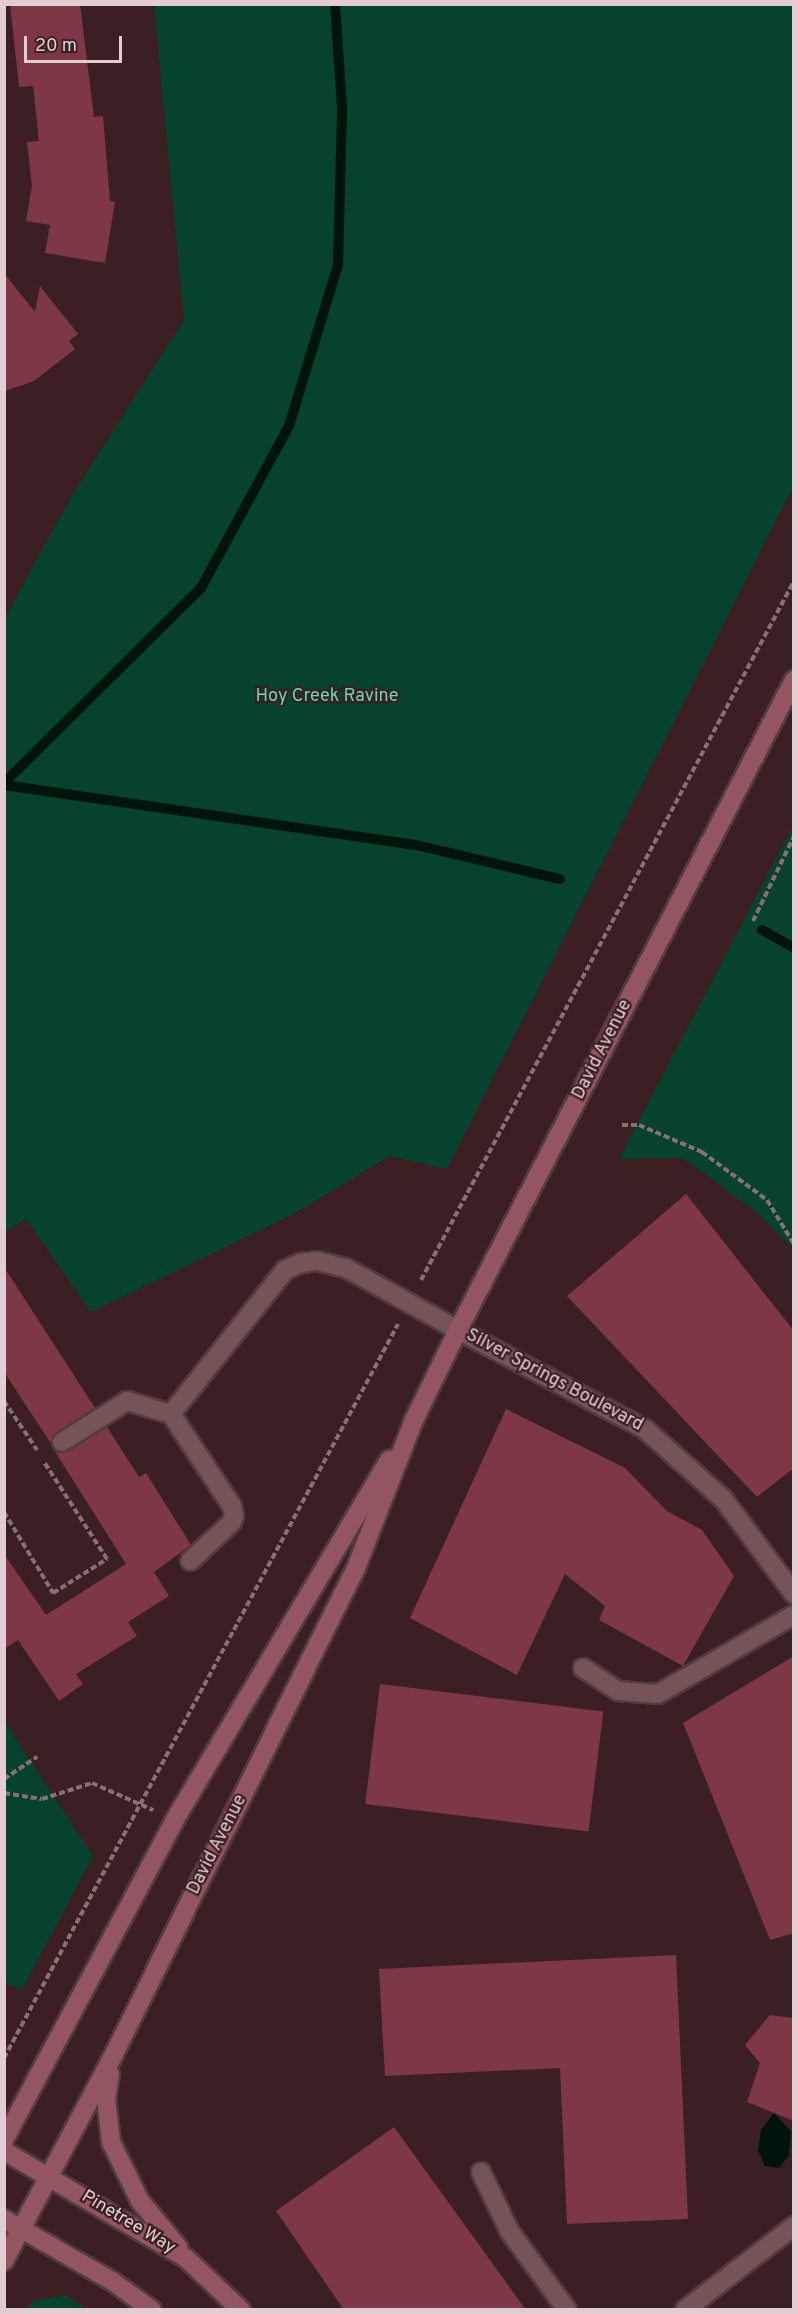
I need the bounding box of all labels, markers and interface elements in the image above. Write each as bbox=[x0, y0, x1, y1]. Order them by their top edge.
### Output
scale bar bbox=[27, 24, 124, 62]
text: 20 m bbox=[35, 35, 77, 58]
park label: Hoy Creek Ravine bbox=[255, 686, 399, 708]
street label: David Avenue bbox=[568, 996, 638, 1104]
street label: Silver Springs Boulevard bbox=[462, 1325, 646, 1437]
street label: David Avenue bbox=[183, 1791, 253, 1899]
street label: Pinetree Way bbox=[77, 2186, 179, 2260]

